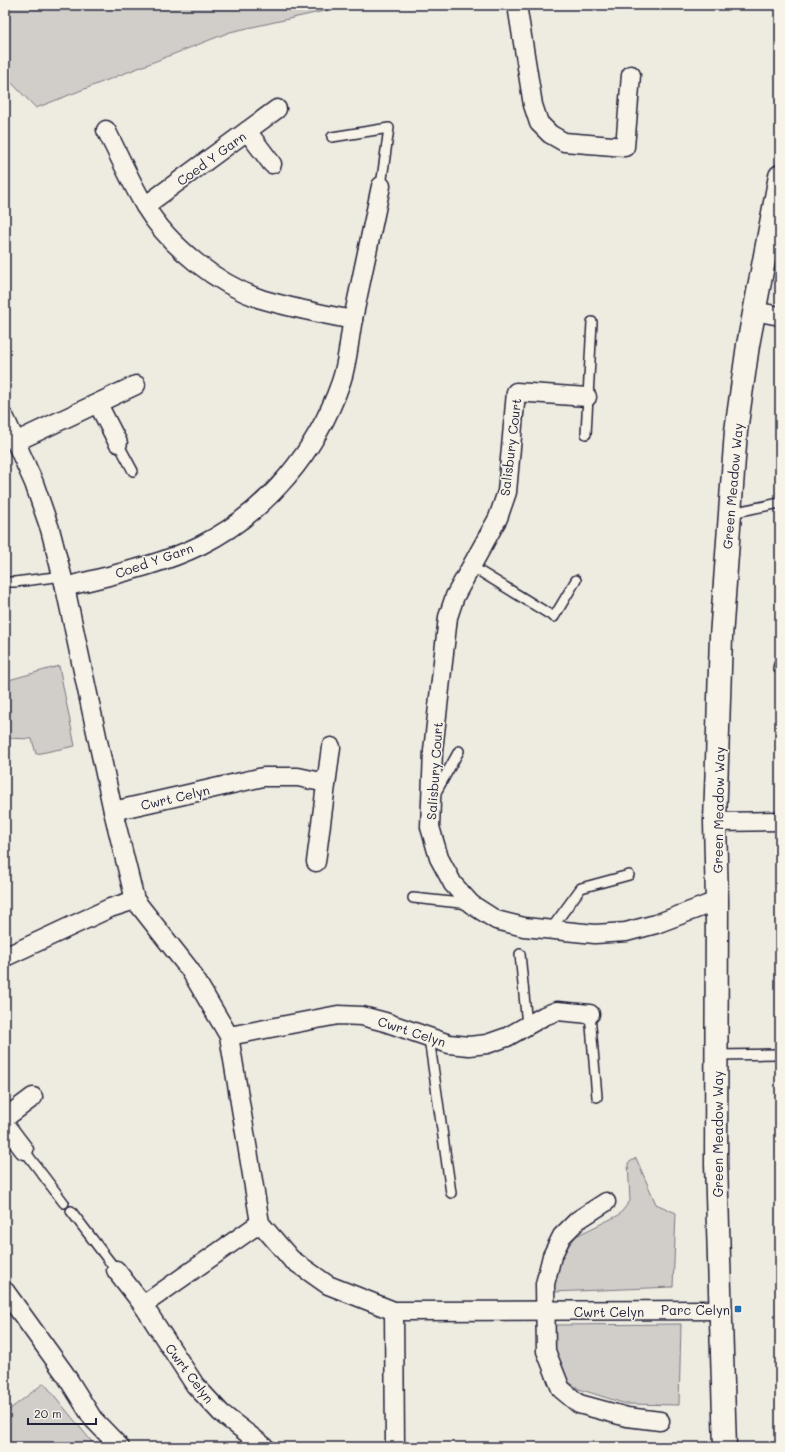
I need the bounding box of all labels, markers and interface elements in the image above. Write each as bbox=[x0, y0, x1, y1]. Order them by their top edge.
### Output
street label: Coed Y Garn bbox=[173, 127, 249, 189]
street label: Salisbury Court bbox=[496, 397, 524, 497]
street label: Green Meadow Way bbox=[718, 422, 746, 550]
street label: Coed Y Garn bbox=[113, 539, 195, 581]
street label: Salisbury Court bbox=[422, 721, 446, 821]
street label: Green Meadow Way bbox=[708, 746, 728, 873]
street label: Cwrt Celyn bbox=[139, 781, 211, 813]
street label: Cwrt Celyn bbox=[376, 1012, 448, 1050]
street label: Green Meadow Way bbox=[709, 1070, 726, 1197]
place label: Parc Celyn bbox=[661, 1301, 730, 1318]
street label: Cwrt Celyn bbox=[574, 1303, 644, 1320]
marker: Parc Celyn bbox=[733, 1304, 743, 1314]
street label: Cwrt Celyn bbox=[162, 1340, 218, 1406]
scale bar bbox=[28, 1400, 96, 1426]
text: 20 m bbox=[34, 1405, 62, 1421]

